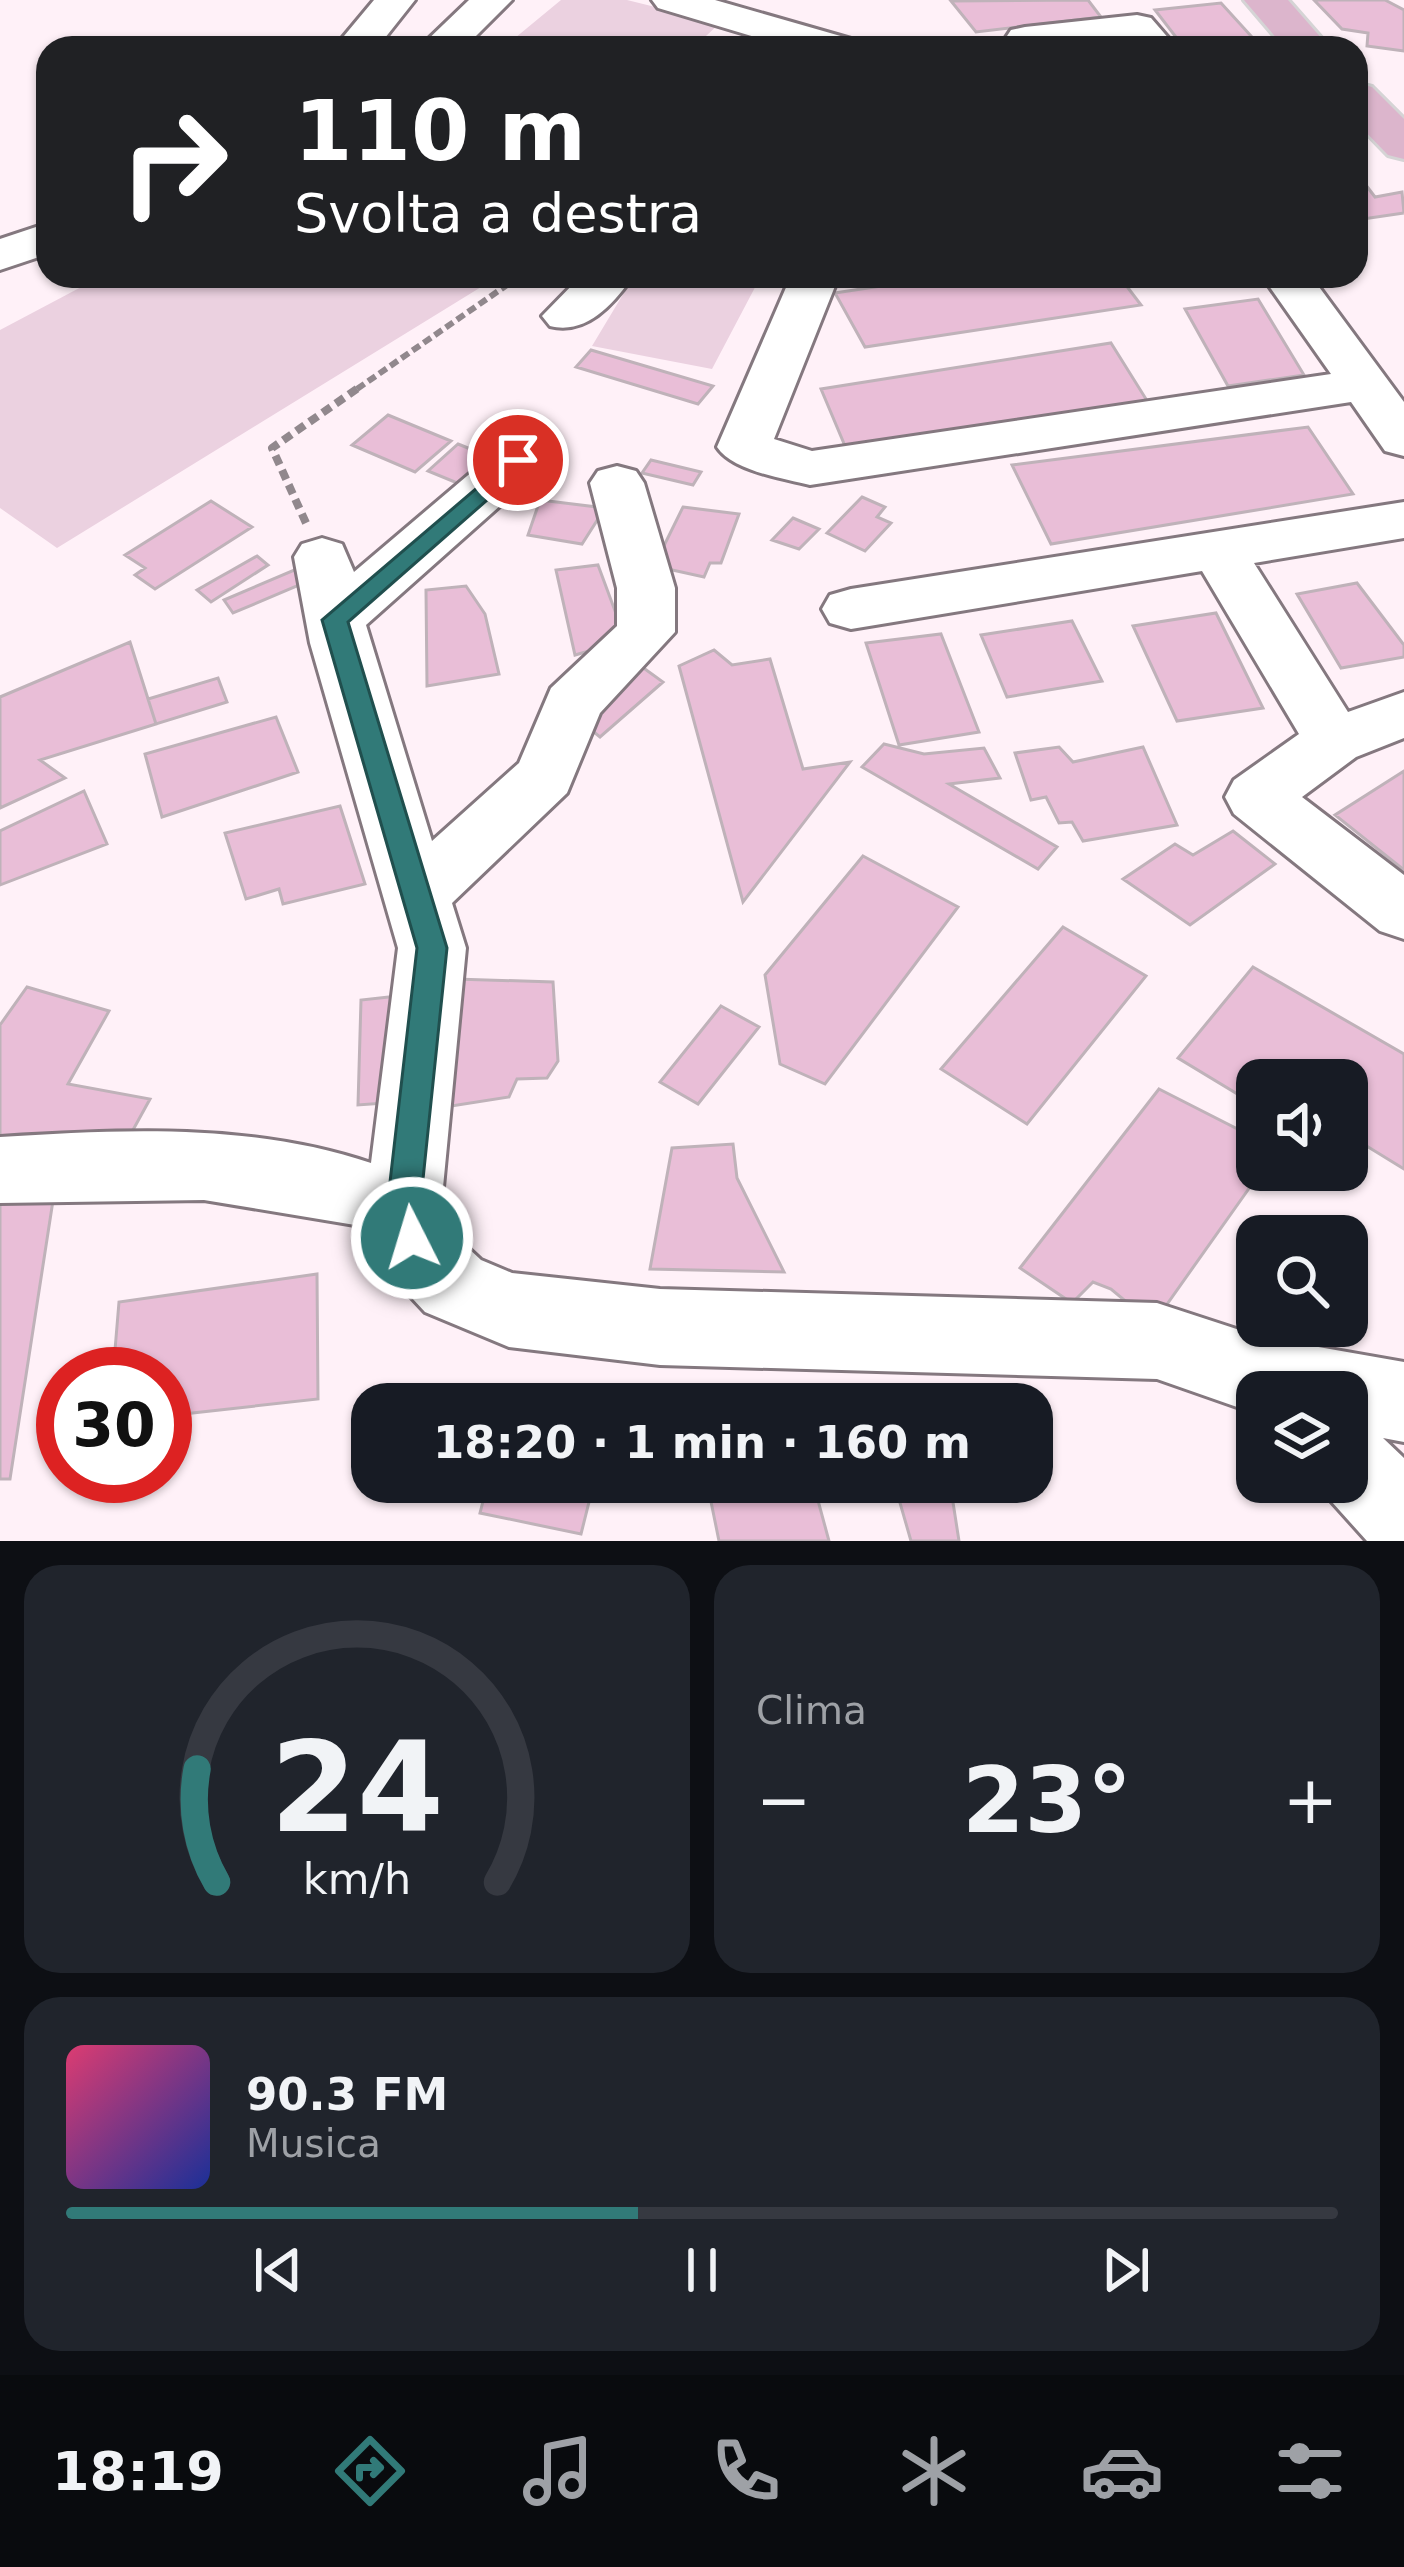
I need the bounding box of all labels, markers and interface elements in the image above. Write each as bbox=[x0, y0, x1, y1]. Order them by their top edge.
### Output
text: 110 m bbox=[294, 82, 586, 180]
icon: right bbox=[96, 84, 252, 240]
text: Svolta a destra bbox=[294, 182, 702, 245]
pin bbox=[467, 409, 569, 511]
icon: arrive bbox=[485, 427, 551, 493]
map controls bbox=[1236, 1059, 1368, 1503]
button: sound bbox=[1236, 1059, 1368, 1191]
position arrow bbox=[349, 1175, 475, 1301]
button: search bbox=[1236, 1215, 1368, 1347]
speed limit sign: 30 bbox=[36, 1347, 192, 1503]
button: layers bbox=[1236, 1371, 1368, 1503]
text: 18:20 · 1 min · 160 m bbox=[433, 1416, 971, 1469]
text: Clima bbox=[756, 1688, 867, 1733]
text: 24 bbox=[270, 1715, 444, 1860]
text: 23° bbox=[962, 1748, 1132, 1853]
text: − bbox=[756, 1762, 811, 1839]
text: + bbox=[1283, 1762, 1338, 1839]
text: km/h bbox=[303, 1854, 411, 1904]
text: 90.3 FM bbox=[246, 2068, 448, 2121]
text: Musica bbox=[246, 2121, 381, 2166]
icon: previous bbox=[245, 2237, 311, 2303]
icon: pause bbox=[669, 2237, 735, 2303]
icon: next bbox=[1093, 2237, 1159, 2303]
icon: directions bbox=[328, 2429, 412, 2513]
icon: music bbox=[516, 2429, 600, 2513]
icon: phone bbox=[704, 2429, 788, 2513]
icon: climate bbox=[892, 2429, 976, 2513]
icon: car bbox=[1080, 2429, 1164, 2513]
icon: filters bbox=[1268, 2429, 1352, 2513]
text: 18:19 bbox=[52, 2440, 224, 2503]

